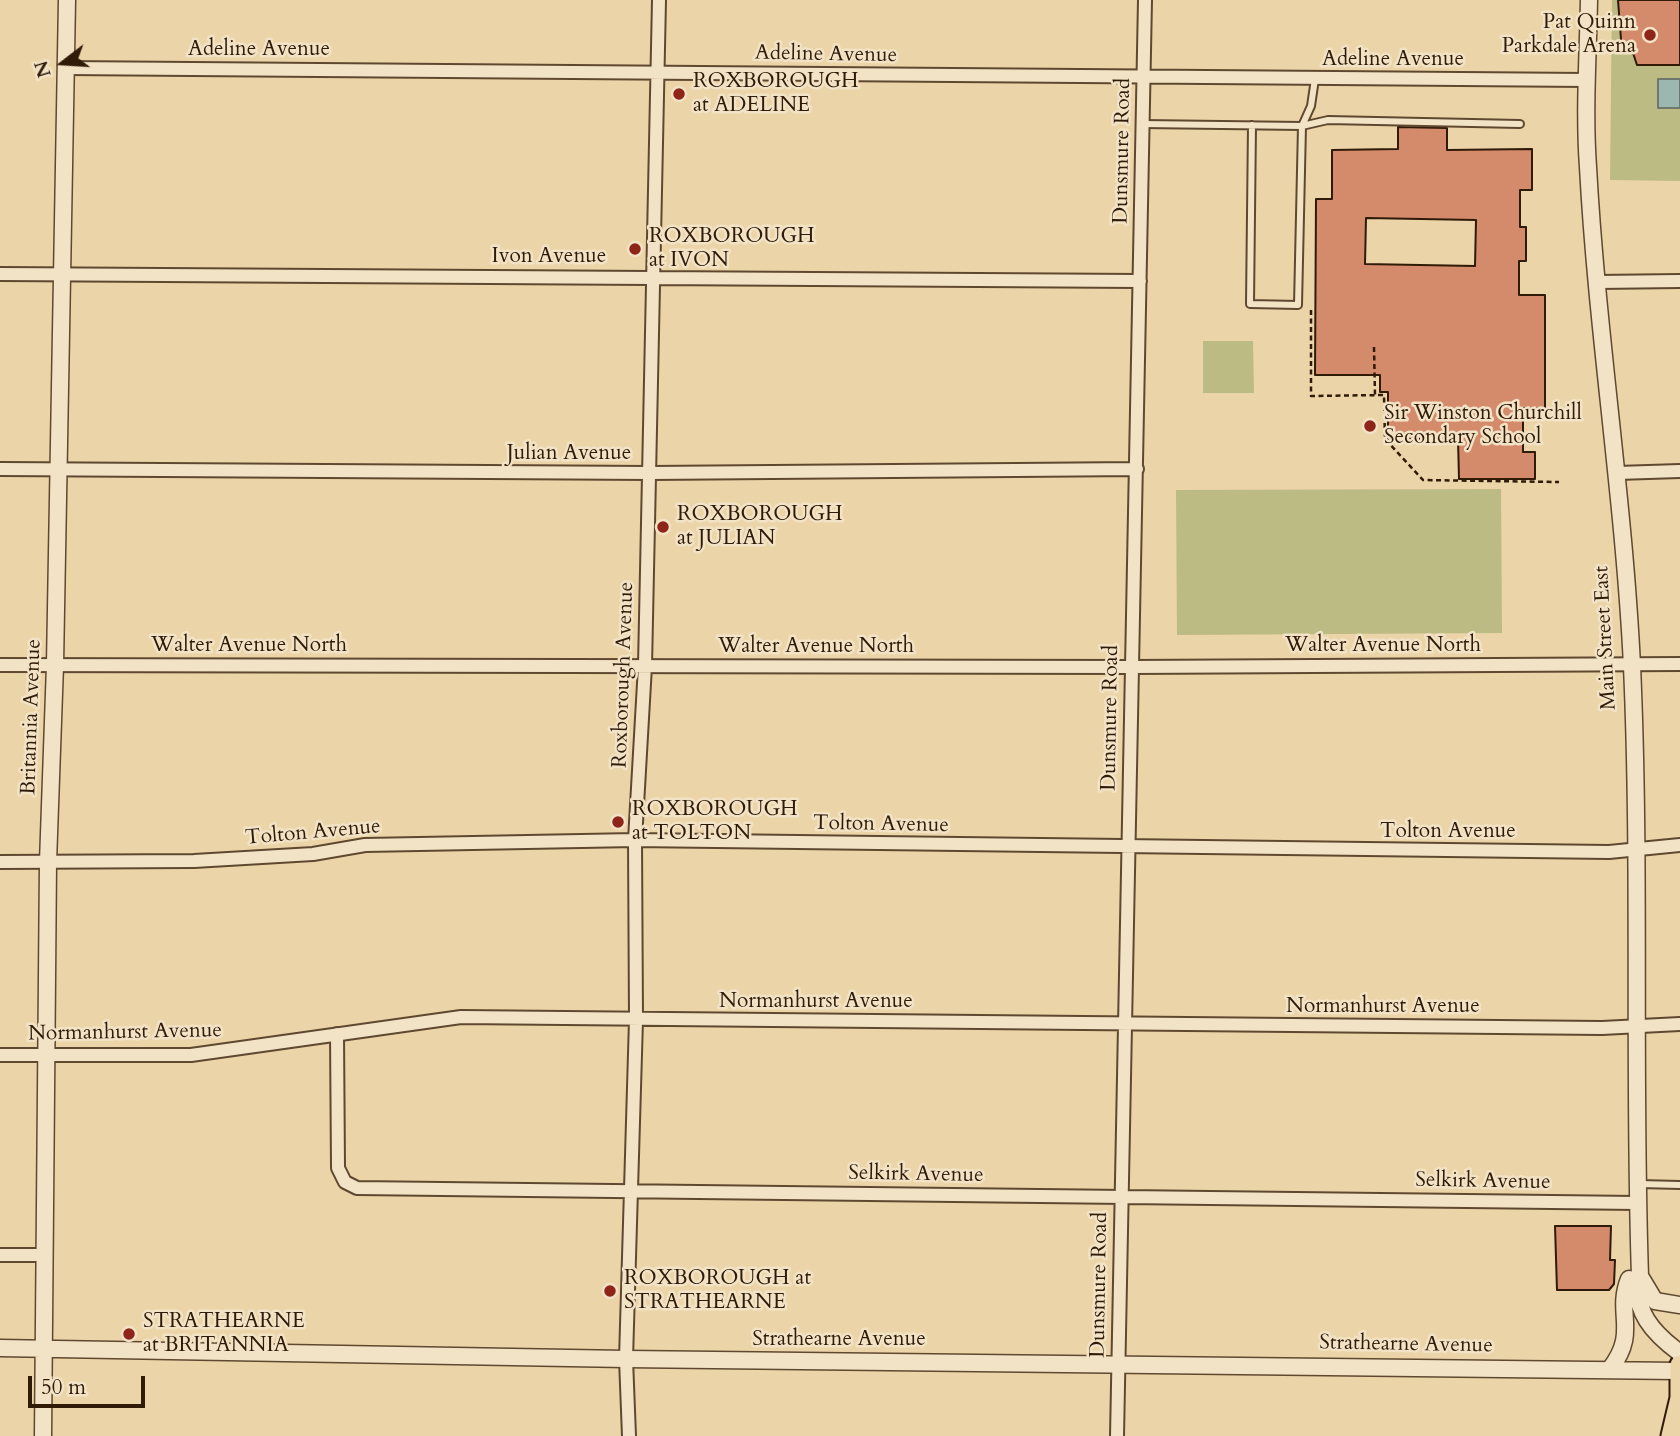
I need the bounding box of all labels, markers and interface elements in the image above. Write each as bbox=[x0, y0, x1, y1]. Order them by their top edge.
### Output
place label: Pat Quinn Parkdale Arena bbox=[1502, 10, 1636, 60]
marker: Pat Quinn Parkdale Arena bbox=[1642, 27, 1658, 43]
north arrow bbox=[28, 28, 98, 98]
street label: Adeline Avenue bbox=[188, 37, 330, 63]
street label: Adeline Avenue bbox=[755, 41, 897, 69]
street label: Adeline Avenue bbox=[1322, 47, 1464, 73]
text: N bbox=[28, 57, 58, 81]
place label: ROXBOROUGH at ADELINE bbox=[693, 69, 859, 119]
street label: Dunsmure Road bbox=[1109, 78, 1137, 224]
marker: ROXBOROUGH at ADELINE bbox=[671, 86, 687, 102]
place label: ROXBOROUGH at IVON bbox=[649, 224, 815, 274]
marker: ROXBOROUGH at IVON bbox=[627, 241, 643, 257]
street label: Ivon Avenue bbox=[492, 244, 606, 270]
place label: Sir Winston Churchill Secondary School bbox=[1384, 401, 1582, 451]
marker: Sir Winston Churchill Secondary School bbox=[1362, 418, 1378, 434]
street label: Julian Avenue bbox=[507, 441, 631, 467]
place label: ROXBOROUGH at JULIAN bbox=[677, 502, 843, 552]
marker: ROXBOROUGH at JULIAN bbox=[655, 519, 671, 535]
street label: Main Street East bbox=[1590, 565, 1622, 711]
street label: Roxborough Avenue bbox=[608, 581, 640, 769]
street label: Walter Avenue North bbox=[151, 633, 347, 659]
street label: Walter Avenue North bbox=[1285, 633, 1481, 659]
street label: Walter Avenue North bbox=[718, 634, 914, 660]
street label: Britannia Avenue bbox=[17, 639, 47, 795]
street label: Dunsmure Road bbox=[1097, 645, 1125, 791]
place label: ROXBOROUGH at TOLTON bbox=[632, 797, 798, 847]
street label: Tolton Avenue bbox=[813, 811, 949, 839]
marker: ROXBOROUGH at TOLTON bbox=[610, 814, 626, 830]
street label: Tolton Avenue bbox=[244, 815, 382, 851]
street label: Tolton Avenue bbox=[1380, 819, 1516, 845]
street label: Normanhurst Avenue bbox=[719, 989, 913, 1015]
street label: Normanhurst Avenue bbox=[1286, 994, 1480, 1020]
street label: Normanhurst Avenue bbox=[28, 1019, 222, 1047]
street label: Selkirk Avenue bbox=[848, 1161, 984, 1189]
street label: Selkirk Avenue bbox=[1415, 1168, 1551, 1196]
street label: Dunsmure Road bbox=[1086, 1212, 1114, 1358]
place label: ROXBOROUGH at STRATHEARNE bbox=[624, 1266, 811, 1316]
marker: ROXBOROUGH at STRATHEARNE bbox=[602, 1283, 618, 1299]
place label: STRATHEARNE at BRITANNIA bbox=[143, 1309, 305, 1359]
marker: STRATHEARNE at BRITANNIA bbox=[121, 1326, 137, 1342]
street label: Strathearne Avenue bbox=[752, 1327, 926, 1353]
street label: Strathearne Avenue bbox=[1319, 1331, 1493, 1359]
scale bar bbox=[32, 1362, 149, 1406]
text: 50 m bbox=[41, 1373, 86, 1402]

